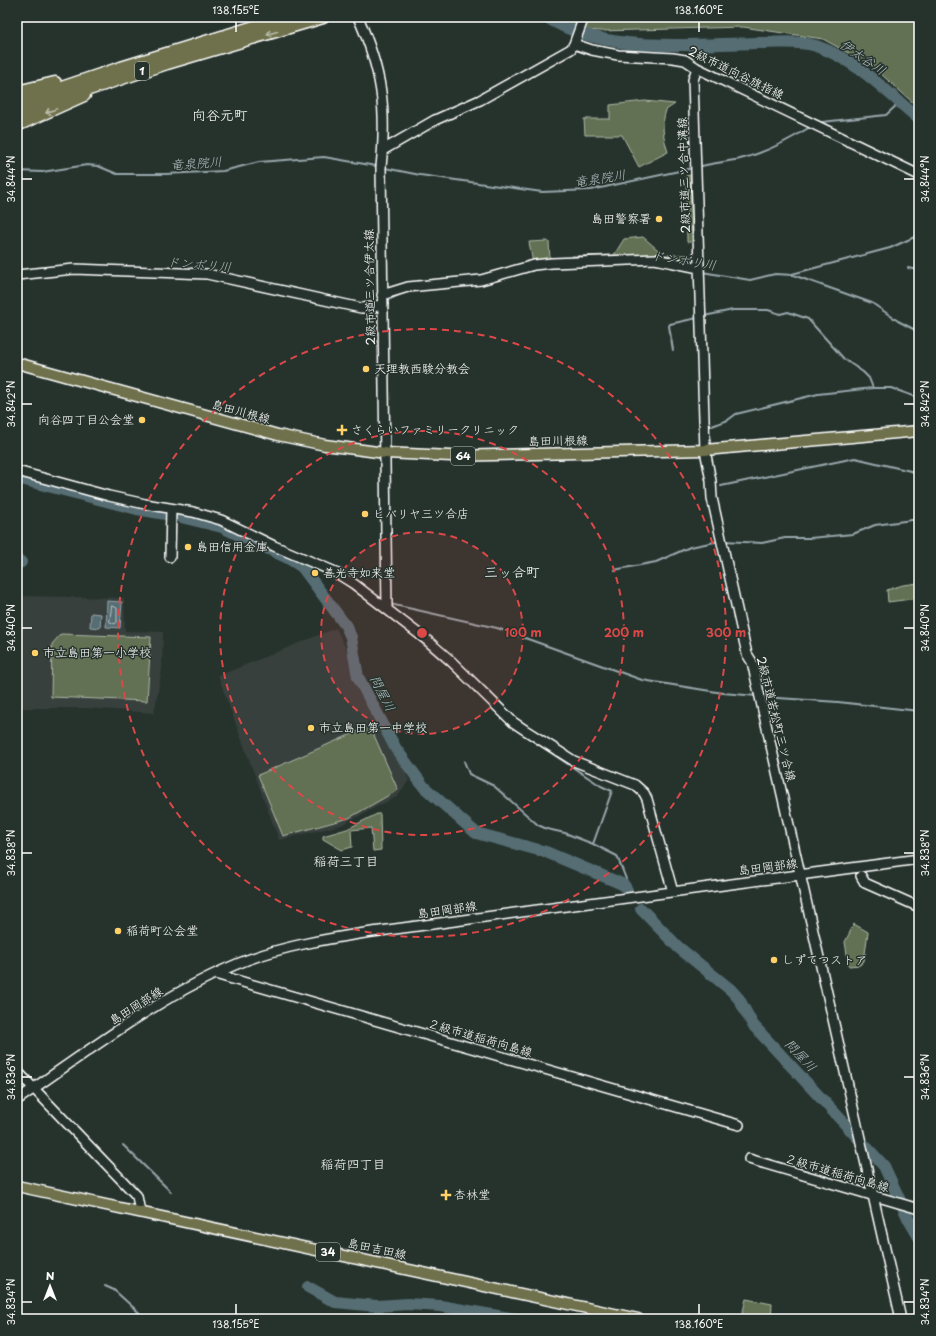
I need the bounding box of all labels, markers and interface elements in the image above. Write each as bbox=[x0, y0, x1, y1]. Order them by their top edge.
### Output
text: 138.155°E bbox=[212, 2, 260, 17]
text: 138.160°E bbox=[675, 2, 723, 17]
one-way arrow bbox=[266, 30, 279, 37]
water label: 伊太谷川 bbox=[836, 34, 890, 79]
street label: 2級市道向谷旗指線 bbox=[686, 41, 787, 103]
road number: 1 bbox=[135, 62, 149, 80]
district label: 向谷元町 bbox=[192, 104, 248, 125]
one-way arrow bbox=[45, 108, 57, 115]
street label: 2級市道三ツ合中溝線 bbox=[672, 117, 694, 234]
water label: 竜泉院川 bbox=[169, 151, 223, 174]
text: 34.844°N bbox=[3, 155, 18, 203]
text: 34.844°N bbox=[917, 155, 932, 203]
water label: 竜泉院川 bbox=[573, 164, 627, 191]
place label: 島田警察署 bbox=[591, 209, 651, 227]
marker: 島田警察署 bbox=[654, 214, 664, 224]
street label: 2級市道三ツ合伊太線 bbox=[359, 229, 379, 345]
water label: ドンボリ川 bbox=[650, 245, 718, 274]
water label: ドンボリ川 bbox=[166, 251, 232, 276]
place label: 天理教西駿分教会 bbox=[374, 359, 470, 377]
marker: 天理教西駿分教会 bbox=[361, 364, 371, 374]
text: 34.842°N bbox=[3, 380, 18, 428]
text: 34.842°N bbox=[917, 380, 932, 428]
street label: 島田川根線 bbox=[210, 395, 273, 427]
place label: 向谷四丁目公会堂 bbox=[38, 410, 134, 428]
marker: 向谷四丁目公会堂 bbox=[137, 415, 147, 425]
place label: さくらいファミリークリニック bbox=[351, 420, 519, 438]
marker: さくらいファミリークリニック bbox=[336, 424, 348, 436]
street label: 島田川根線 bbox=[528, 430, 588, 450]
road number: 64 bbox=[451, 447, 475, 465]
place label: ヒバリヤ三ツ合店 bbox=[373, 504, 469, 522]
marker: ヒバリヤ三ツ合店 bbox=[360, 509, 370, 519]
place label: 島田信用金庫 bbox=[196, 537, 268, 555]
marker: 島田信用金庫 bbox=[183, 542, 193, 552]
district label: 三ッ合町 bbox=[484, 561, 540, 582]
place label: 善光寺如来堂 bbox=[323, 563, 395, 581]
marker: 善光寺如来堂 bbox=[310, 568, 320, 578]
text: 34.840°N bbox=[3, 604, 18, 652]
text: 34.840°N bbox=[917, 604, 932, 652]
text: 100 m bbox=[504, 623, 542, 641]
text: 200 m bbox=[604, 623, 644, 641]
text: 300 m bbox=[706, 623, 746, 641]
centre of rings bbox=[415, 626, 429, 640]
place label: 市立島田第一小学校 bbox=[43, 643, 151, 661]
marker: 市立島田第一小学校 bbox=[30, 648, 40, 658]
street label: 2級市道若松町三ツ合線 bbox=[753, 654, 801, 783]
water label: 問屋川 bbox=[366, 671, 401, 714]
place label: 市立島田第一中学校 bbox=[319, 718, 427, 736]
marker: 市立島田第一中学校 bbox=[306, 723, 316, 733]
text: 34.838°N bbox=[3, 829, 18, 877]
text: 34.838°N bbox=[917, 829, 932, 877]
district label: 稲荷三丁目 bbox=[313, 851, 379, 870]
street label: 島田岡部線 bbox=[737, 853, 799, 879]
street label: 島田岡部線 bbox=[416, 896, 478, 922]
place label: 稲荷町公会堂 bbox=[126, 921, 198, 939]
marker: 稲荷町公会堂 bbox=[113, 926, 123, 936]
place label: しずてつストア bbox=[782, 950, 867, 968]
marker: しずてつストア bbox=[769, 955, 779, 965]
street label: 島田岡部線 bbox=[105, 982, 166, 1029]
street label: ２級市道稲荷向島線 bbox=[426, 1014, 535, 1061]
water label: 問屋川 bbox=[781, 1034, 822, 1075]
text: 34.836°N bbox=[3, 1053, 18, 1100]
text: 34.836°N bbox=[917, 1053, 932, 1100]
street label: ２級市道稲荷向島線 bbox=[783, 1149, 892, 1196]
district label: 稲荷四丁目 bbox=[320, 1154, 386, 1173]
place label: 杏林堂 bbox=[454, 1185, 490, 1203]
marker: 杏林堂 bbox=[441, 1190, 451, 1200]
street label: 島田吉田線 bbox=[346, 1233, 408, 1263]
road number: 34 bbox=[316, 1243, 340, 1261]
north arrow bbox=[30, 1266, 70, 1306]
text: N bbox=[46, 1267, 55, 1284]
text: 34.834°N bbox=[3, 1278, 18, 1326]
text: 34.834°N bbox=[917, 1278, 932, 1326]
text: 138.155°E bbox=[212, 1316, 260, 1331]
text: 138.160°E bbox=[675, 1316, 723, 1331]

